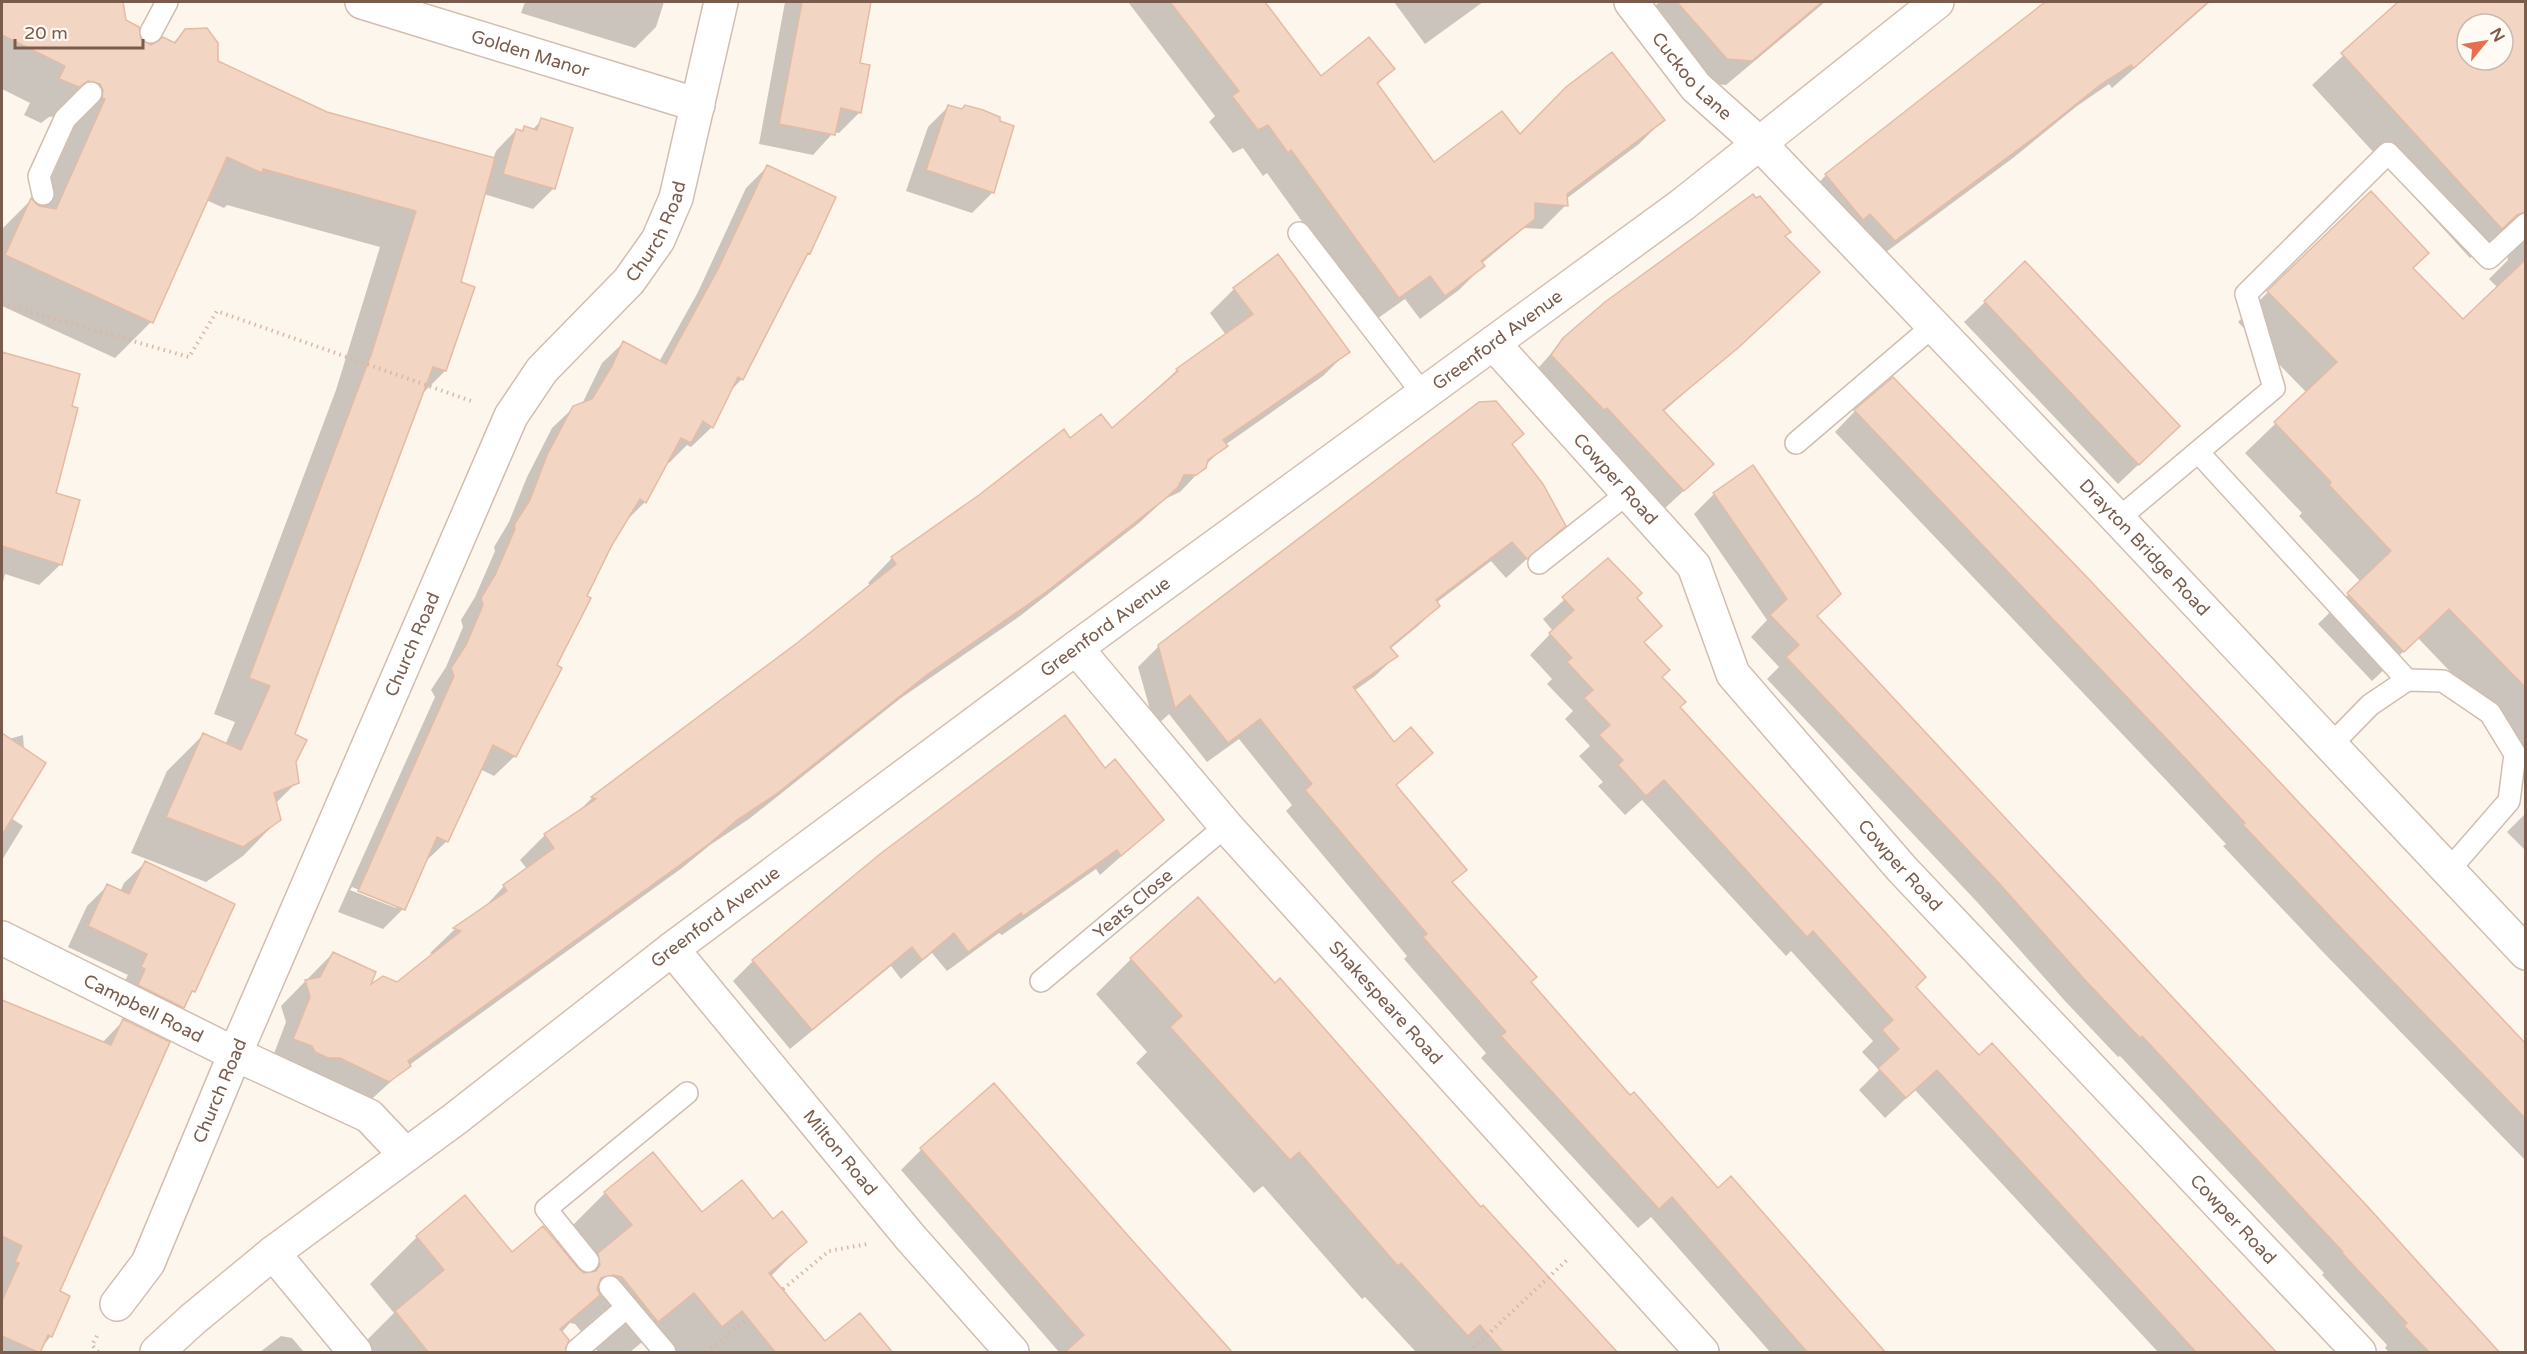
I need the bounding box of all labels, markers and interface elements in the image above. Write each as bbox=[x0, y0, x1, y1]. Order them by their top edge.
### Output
scale bar bbox=[15, 12, 142, 50]
north arrow bbox=[2455, 12, 2515, 72]
text: 20 m bbox=[24, 22, 68, 44]
text: N bbox=[2485, 24, 2509, 46]
street label: Golden Manor bbox=[468, 25, 592, 82]
street label: Cuckoo Lane bbox=[1647, 28, 1736, 125]
street label: Church Road bbox=[621, 179, 691, 286]
street label: Greenford Avenue bbox=[1428, 285, 1567, 395]
street label: Cowper Road bbox=[1569, 429, 1662, 529]
street label: Drayton Bridge Road bbox=[2075, 474, 2214, 621]
street label: Greenford Avenue bbox=[1036, 572, 1174, 682]
street label: Church Road bbox=[380, 589, 444, 700]
street label: Cowper Road bbox=[1853, 815, 1947, 916]
street label: Greenford Avenue bbox=[646, 861, 784, 973]
street label: Yeats Close bbox=[1089, 864, 1177, 944]
street label: Shakespeare Road bbox=[1324, 936, 1447, 1069]
street label: Campbell Road bbox=[80, 969, 207, 1047]
street label: Church Road bbox=[188, 1035, 251, 1146]
street label: Milton Road bbox=[798, 1105, 882, 1200]
street label: Cowper Road bbox=[2185, 1169, 2281, 1269]

